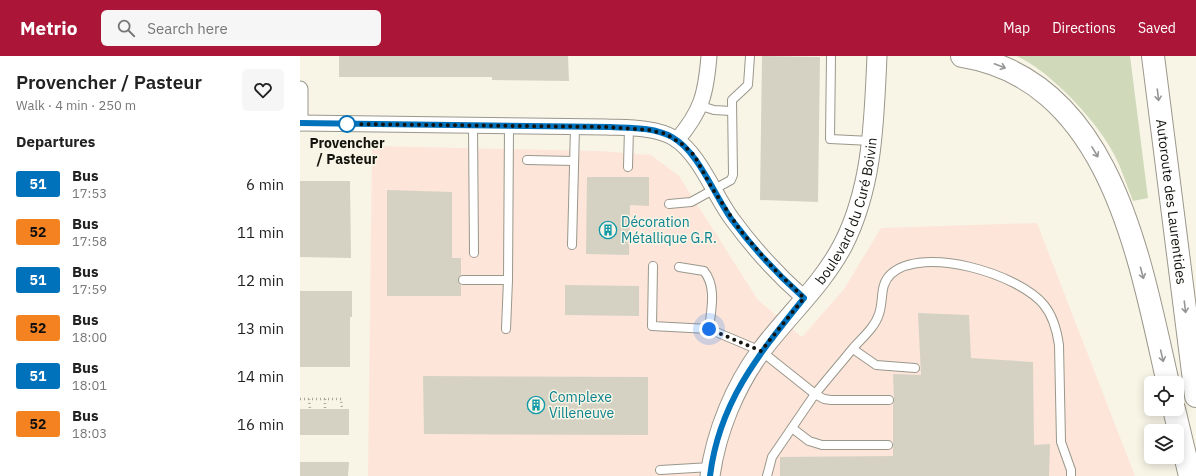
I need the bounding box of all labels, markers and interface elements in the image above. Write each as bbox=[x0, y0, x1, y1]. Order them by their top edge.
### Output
search box bbox=[101, 10, 381, 46]
text: Metrio bbox=[20, 16, 77, 40]
icon: search bbox=[115, 17, 137, 39]
text: Search here bbox=[147, 19, 228, 38]
text: Map bbox=[1003, 19, 1030, 37]
text: Directions bbox=[1052, 19, 1116, 37]
text: Saved bbox=[1138, 19, 1176, 37]
one-way arrow bbox=[993, 63, 1005, 71]
button: heart bbox=[242, 69, 284, 111]
text: Provencher / Pasteur bbox=[16, 70, 202, 94]
one-way arrow bbox=[1154, 88, 1162, 101]
text: Walk · 4 min · 250 m bbox=[16, 97, 136, 114]
marker: Provencher / Pasteur bbox=[338, 115, 356, 133]
street label: Autoroute des Laurentides bbox=[1152, 118, 1191, 286]
text: Departures bbox=[16, 132, 95, 151]
place label: Provencher / Pasteur bbox=[309, 134, 385, 168]
street label: boulevard du Curé Boivin bbox=[811, 137, 881, 288]
one-way arrow bbox=[1091, 146, 1099, 158]
text: Bus bbox=[72, 166, 99, 185]
text: 51 bbox=[30, 175, 46, 193]
text: 6 min bbox=[246, 175, 284, 194]
text: 17:53 bbox=[72, 185, 107, 202]
place label: Décoration Métallique G.R. bbox=[621, 213, 717, 247]
text: Bus bbox=[72, 214, 99, 233]
building icon: Décoration Métallique G.R. bbox=[598, 220, 618, 240]
text: 52 bbox=[30, 223, 46, 241]
text: 11 min bbox=[237, 223, 284, 242]
text: 17:58 bbox=[72, 233, 107, 250]
text: Bus bbox=[72, 262, 99, 281]
one-way arrow bbox=[1139, 266, 1146, 279]
text: 51 bbox=[30, 271, 46, 289]
text: 12 min bbox=[237, 271, 284, 290]
text: 17:59 bbox=[72, 281, 107, 298]
one-way arrow bbox=[1181, 300, 1189, 313]
text: Bus bbox=[72, 310, 99, 329]
text: 52 bbox=[30, 319, 46, 337]
text: 13 min bbox=[237, 319, 284, 338]
your location bbox=[699, 319, 719, 339]
text: 18:00 bbox=[72, 329, 107, 346]
one-way arrow bbox=[1158, 349, 1166, 362]
text: Bus bbox=[72, 358, 99, 377]
text: 51 bbox=[30, 367, 46, 385]
text: 14 min bbox=[237, 367, 284, 386]
map controls bbox=[1144, 376, 1184, 464]
button: locate bbox=[1144, 376, 1184, 416]
text: 18:01 bbox=[72, 377, 107, 394]
place label: Complexe Villeneuve bbox=[549, 388, 615, 422]
building icon: Complexe Villeneuve bbox=[526, 395, 546, 415]
text: Bus bbox=[72, 406, 99, 425]
text: 52 bbox=[30, 415, 46, 433]
text: 16 min bbox=[237, 415, 284, 434]
button: layers bbox=[1144, 424, 1184, 464]
text: 18:03 bbox=[72, 425, 107, 442]

